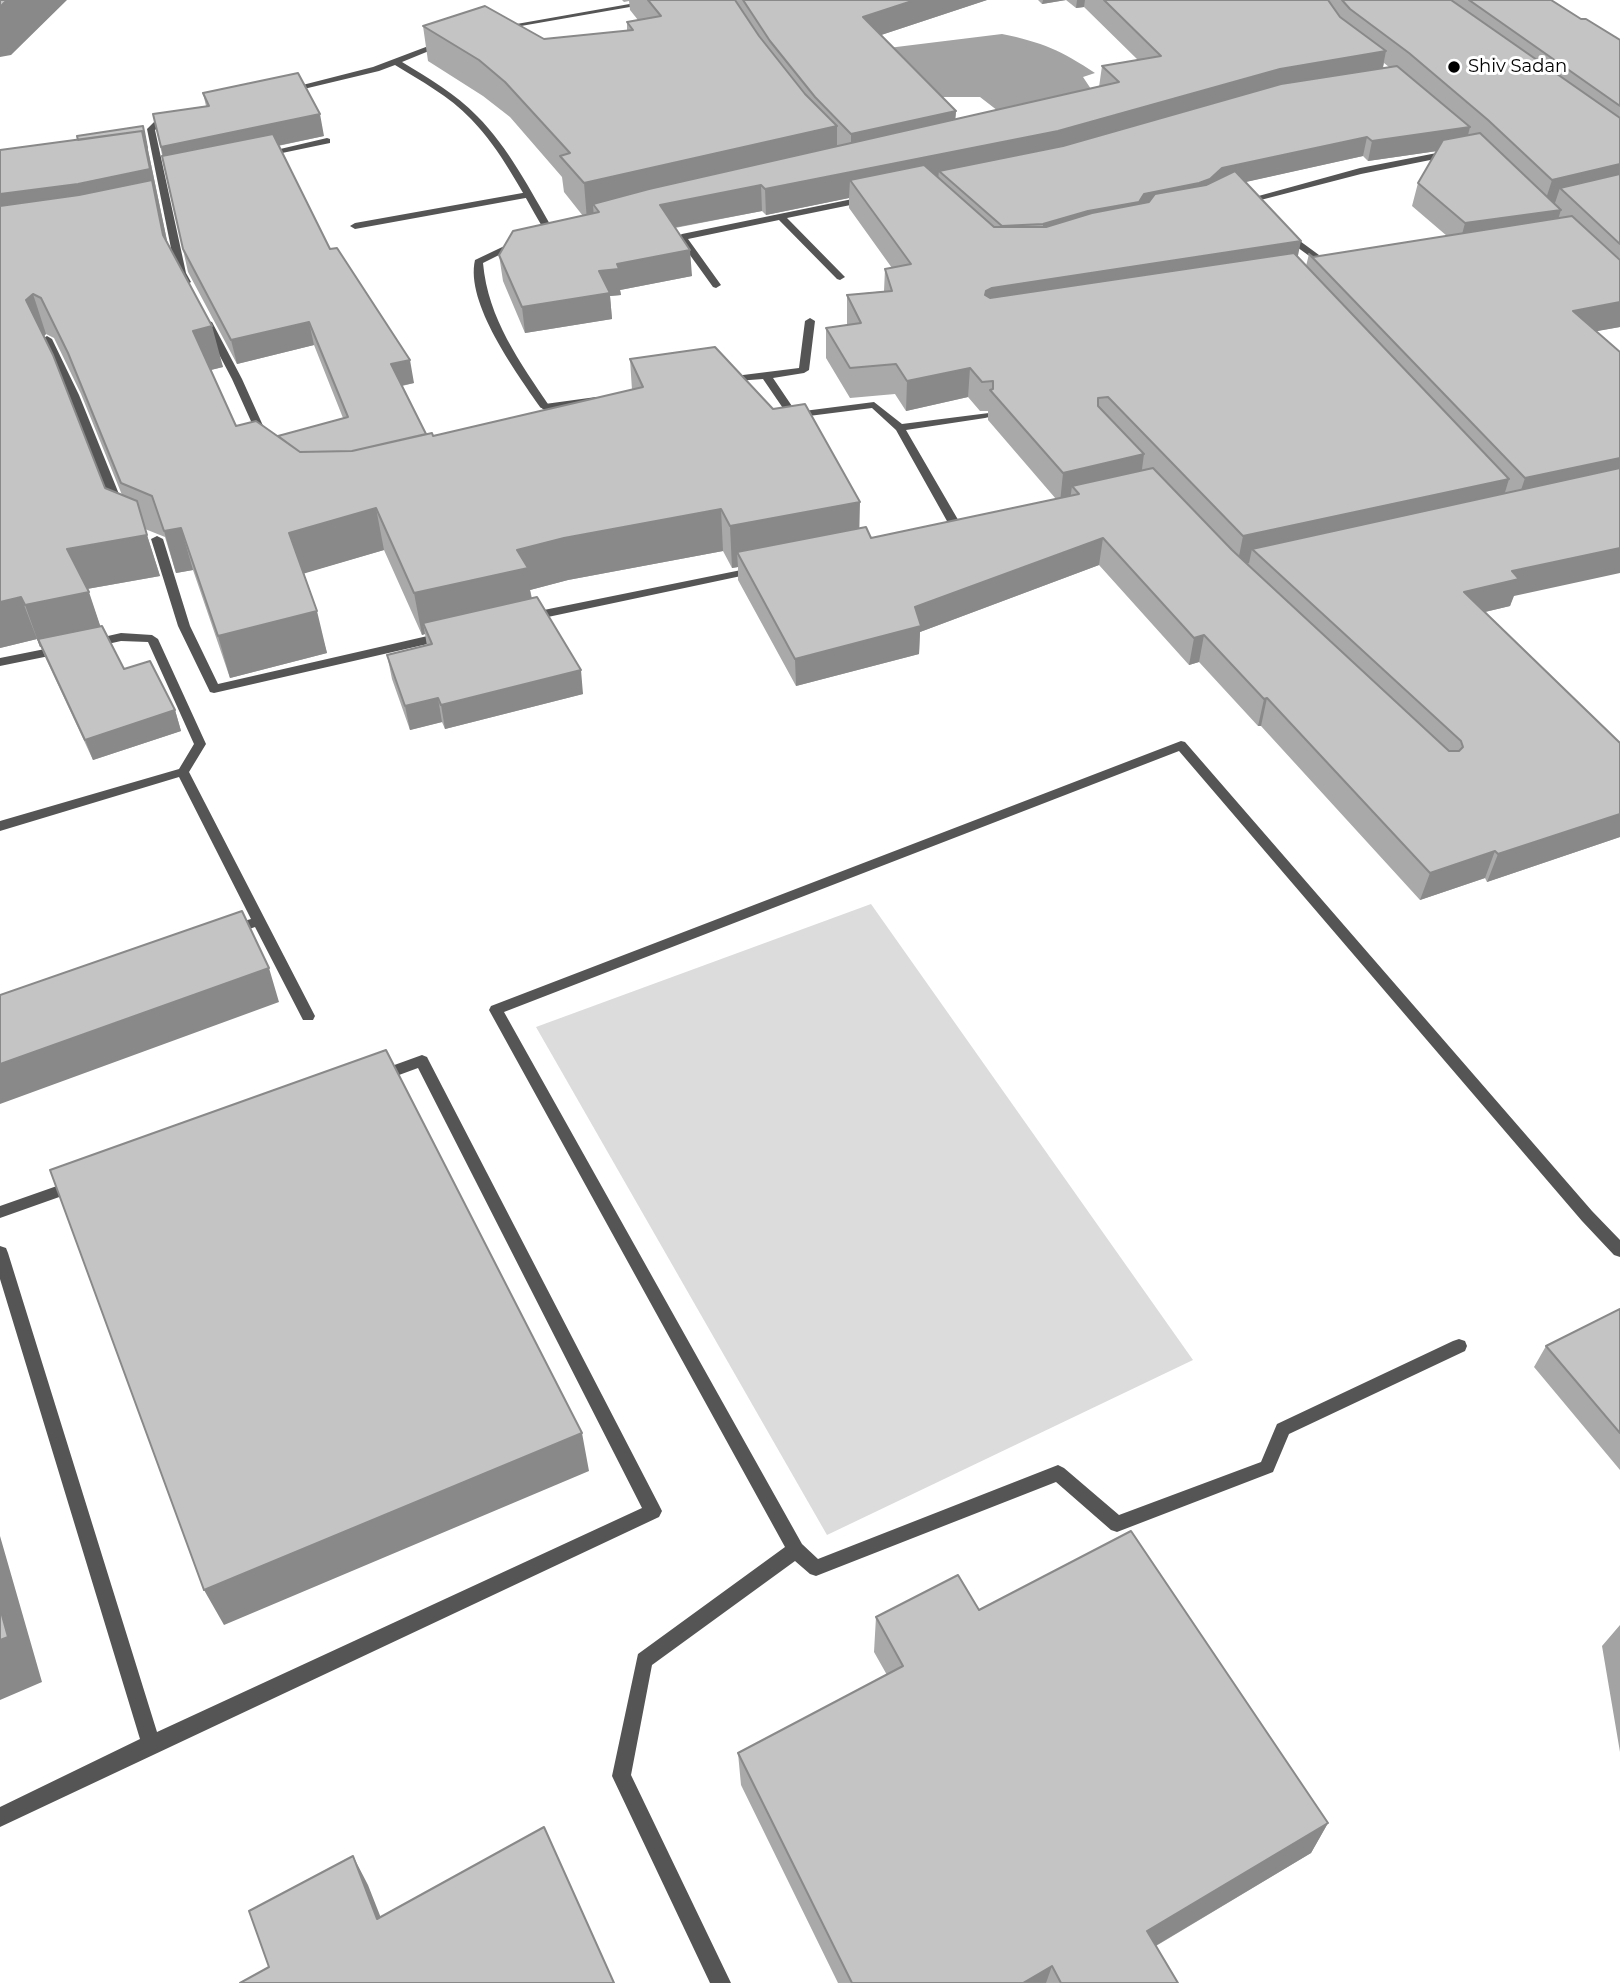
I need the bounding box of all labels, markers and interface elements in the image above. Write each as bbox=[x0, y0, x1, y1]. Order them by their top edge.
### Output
place label: Shiv Sadan bbox=[1468, 56, 1567, 78]
marker: Shiv Sadan bbox=[1446, 59, 1462, 75]

